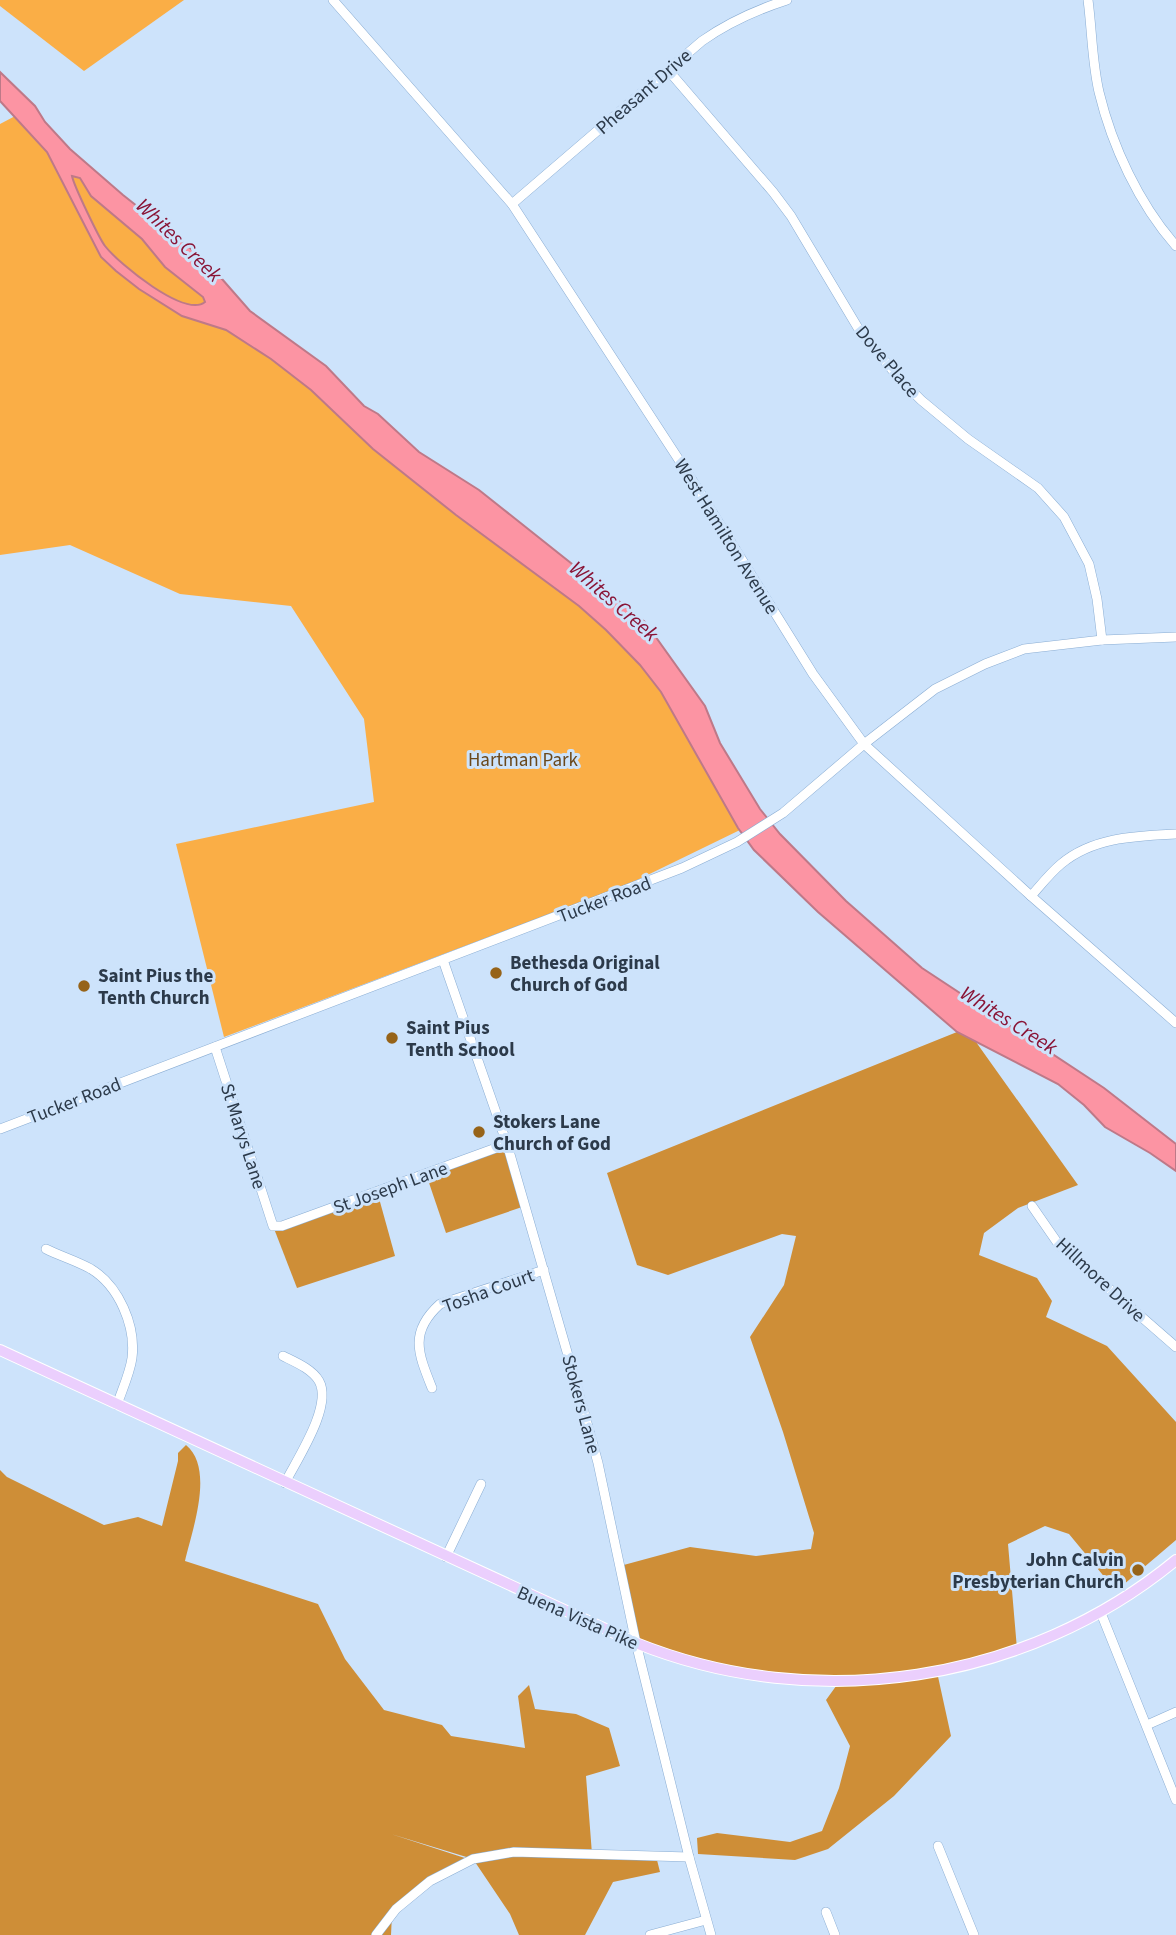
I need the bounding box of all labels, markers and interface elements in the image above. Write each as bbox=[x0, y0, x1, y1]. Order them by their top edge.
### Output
street label: Pheasant Drive bbox=[590, 43, 698, 141]
water label: Whites Creek bbox=[129, 191, 230, 290]
street label: Dove Place bbox=[849, 320, 925, 404]
street label: West Hamilton Avenue bbox=[667, 454, 785, 620]
water label: Whites Creek bbox=[563, 554, 666, 649]
park label: Hartman Park bbox=[468, 747, 579, 774]
street label: Tucker Road bbox=[554, 870, 655, 931]
place label: Bethesda Original Church of God bbox=[510, 950, 660, 999]
place label: Saint Pius the Tenth Church bbox=[98, 963, 213, 1012]
marker: Bethesda Original Church of God bbox=[488, 965, 504, 981]
marker: Saint Pius the Tenth Church bbox=[76, 978, 92, 994]
water label: Whites Creek bbox=[954, 978, 1064, 1062]
place label: Saint Pius Tenth School bbox=[406, 1015, 515, 1064]
marker: Saint Pius Tenth School bbox=[384, 1030, 400, 1046]
street label: Tucker Road bbox=[24, 1071, 125, 1132]
street label: St Marys Lane bbox=[213, 1080, 272, 1193]
place label: Stokers Lane Church of God bbox=[493, 1109, 611, 1158]
marker: Stokers Lane Church of God bbox=[471, 1124, 487, 1140]
street label: St Joseph Lane bbox=[330, 1155, 451, 1222]
street label: Hillmore Drive bbox=[1049, 1231, 1151, 1329]
street label: Tosha Court bbox=[439, 1262, 538, 1320]
street label: Stokers Lane bbox=[554, 1352, 607, 1457]
place label: John Calvin Presbyterian Church bbox=[952, 1547, 1124, 1596]
marker: John Calvin Presbyterian Church bbox=[1130, 1562, 1146, 1578]
street label: Buena Vista Pike bbox=[512, 1580, 642, 1657]

